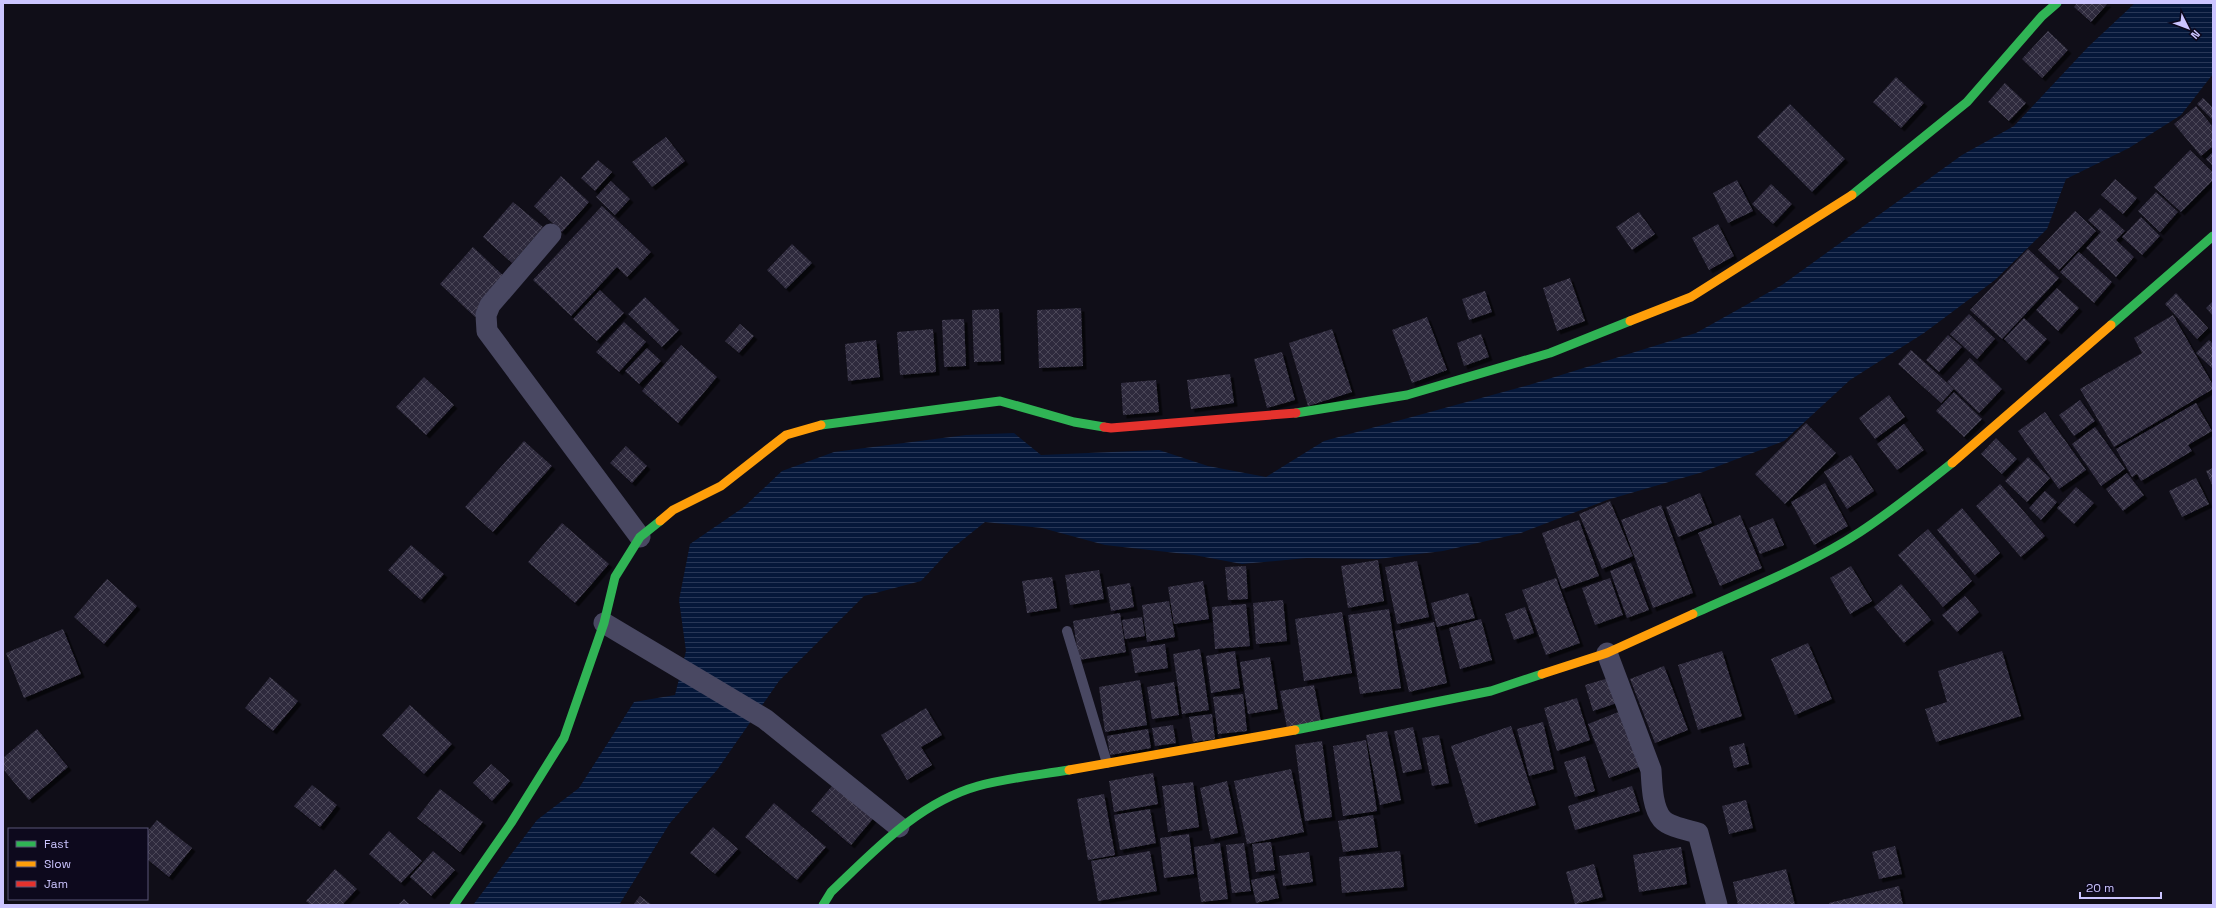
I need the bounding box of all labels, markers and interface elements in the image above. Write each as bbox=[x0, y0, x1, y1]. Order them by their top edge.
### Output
north arrow bbox=[2168, 8, 2208, 48]
text: N bbox=[2188, 27, 2203, 42]
legend bbox=[8, 828, 148, 900]
text: Fast bbox=[44, 836, 69, 852]
text: Slow bbox=[44, 856, 71, 872]
scale bar bbox=[2080, 874, 2161, 900]
text: Jam bbox=[44, 876, 68, 892]
text: 20 m bbox=[2086, 880, 2114, 896]

